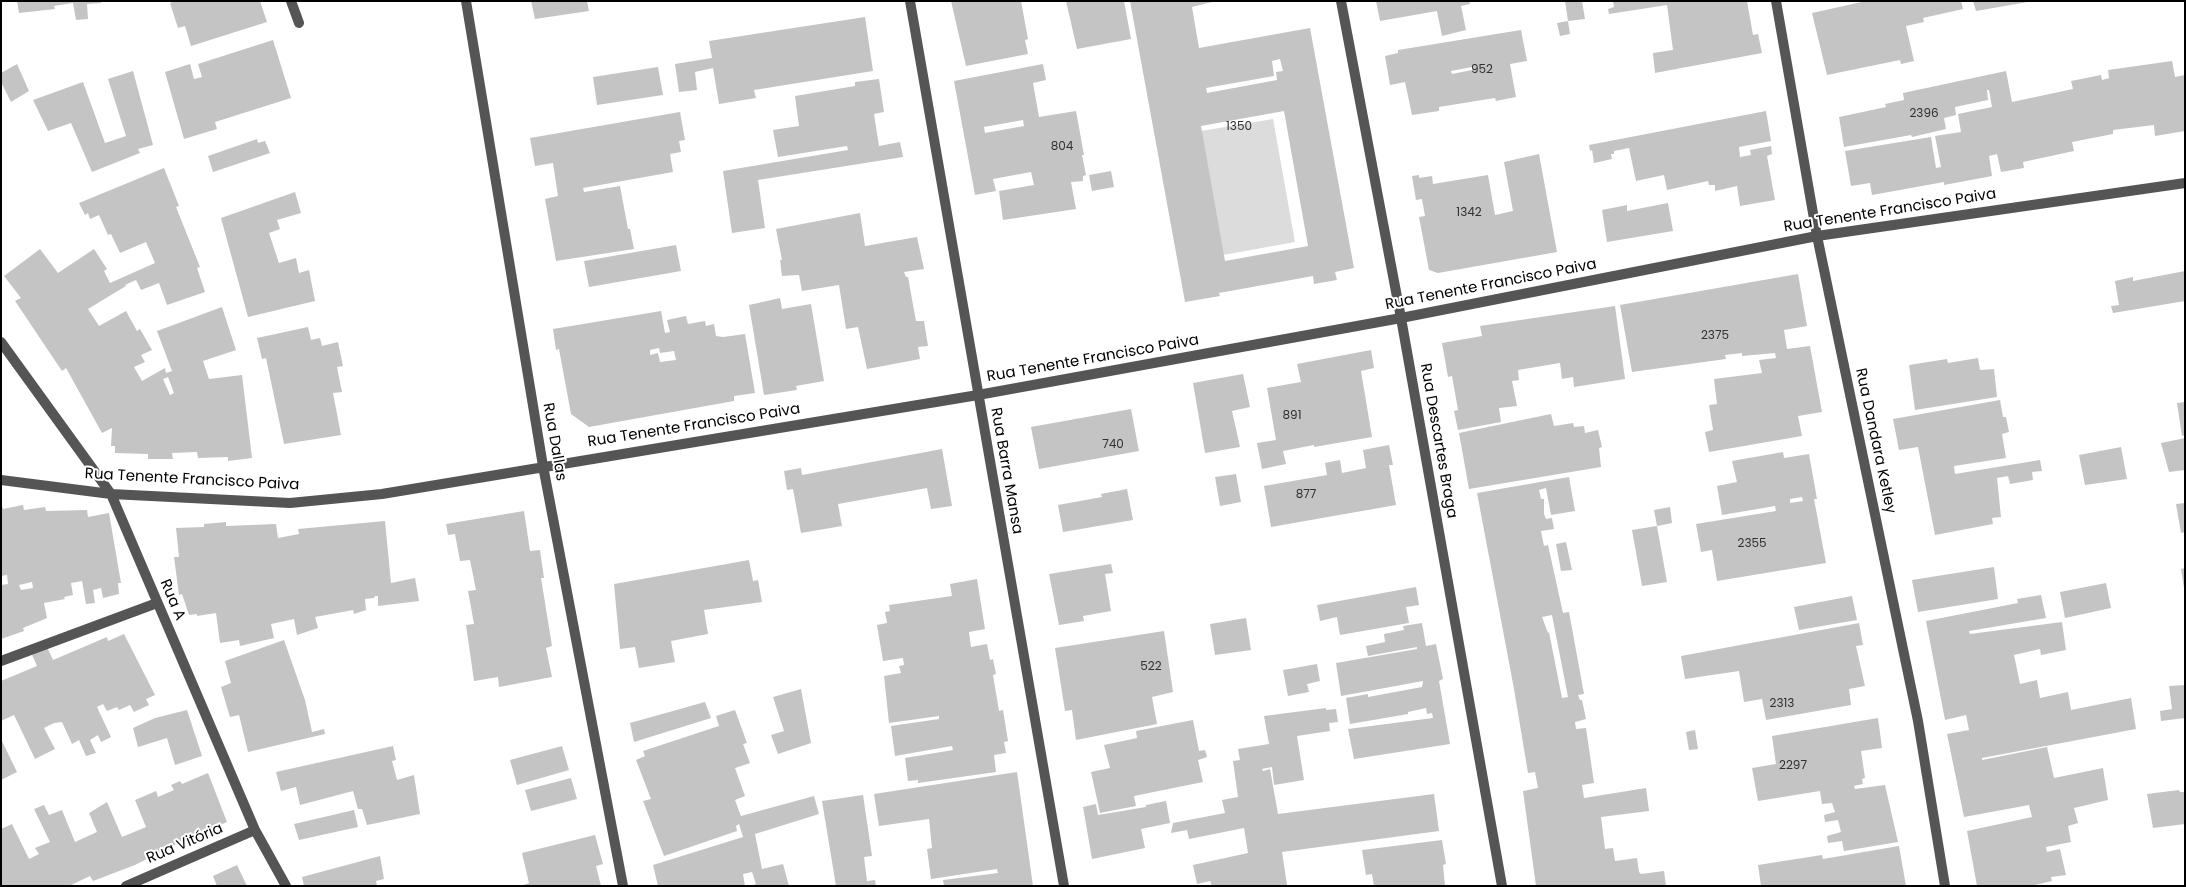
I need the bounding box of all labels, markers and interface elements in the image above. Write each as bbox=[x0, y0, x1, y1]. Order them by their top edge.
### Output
house number: 952 bbox=[1471, 63, 1493, 77]
house number: 2396 bbox=[1909, 107, 1939, 121]
house number: 1350 bbox=[1226, 120, 1252, 134]
house number: 804 bbox=[1051, 140, 1073, 154]
street label: Rua Tenente Francisco Paiva bbox=[1782, 185, 1998, 237]
house number: 1342 bbox=[1456, 206, 1482, 220]
street label: Rua Tenente Francisco Paiva bbox=[1384, 256, 1598, 314]
house number: 2375 bbox=[1701, 329, 1729, 343]
street label: Rua Tenente Francisco Paiva bbox=[986, 331, 1200, 387]
street label: Rua Descartes Braga bbox=[1415, 362, 1461, 520]
street label: Rua Dandara Ketley bbox=[1851, 367, 1899, 515]
street label: Rua Tenente Francisco Paiva bbox=[586, 400, 802, 452]
street label: Rua Dallas bbox=[538, 402, 570, 482]
street label: Rua Barra Mansa bbox=[986, 406, 1026, 536]
house number: 891 bbox=[1283, 409, 1301, 423]
house number: 740 bbox=[1102, 438, 1124, 452]
street label: Rua Tenente Francisco Paiva bbox=[84, 465, 300, 495]
house number: 877 bbox=[1296, 488, 1316, 502]
house number: 2355 bbox=[1737, 537, 1767, 551]
street label: Rua A bbox=[155, 577, 189, 623]
house number: 522 bbox=[1140, 660, 1162, 674]
house number: 2313 bbox=[1770, 697, 1794, 711]
house number: 2297 bbox=[1779, 759, 1807, 773]
street label: Rua Vitória bbox=[144, 820, 226, 868]

